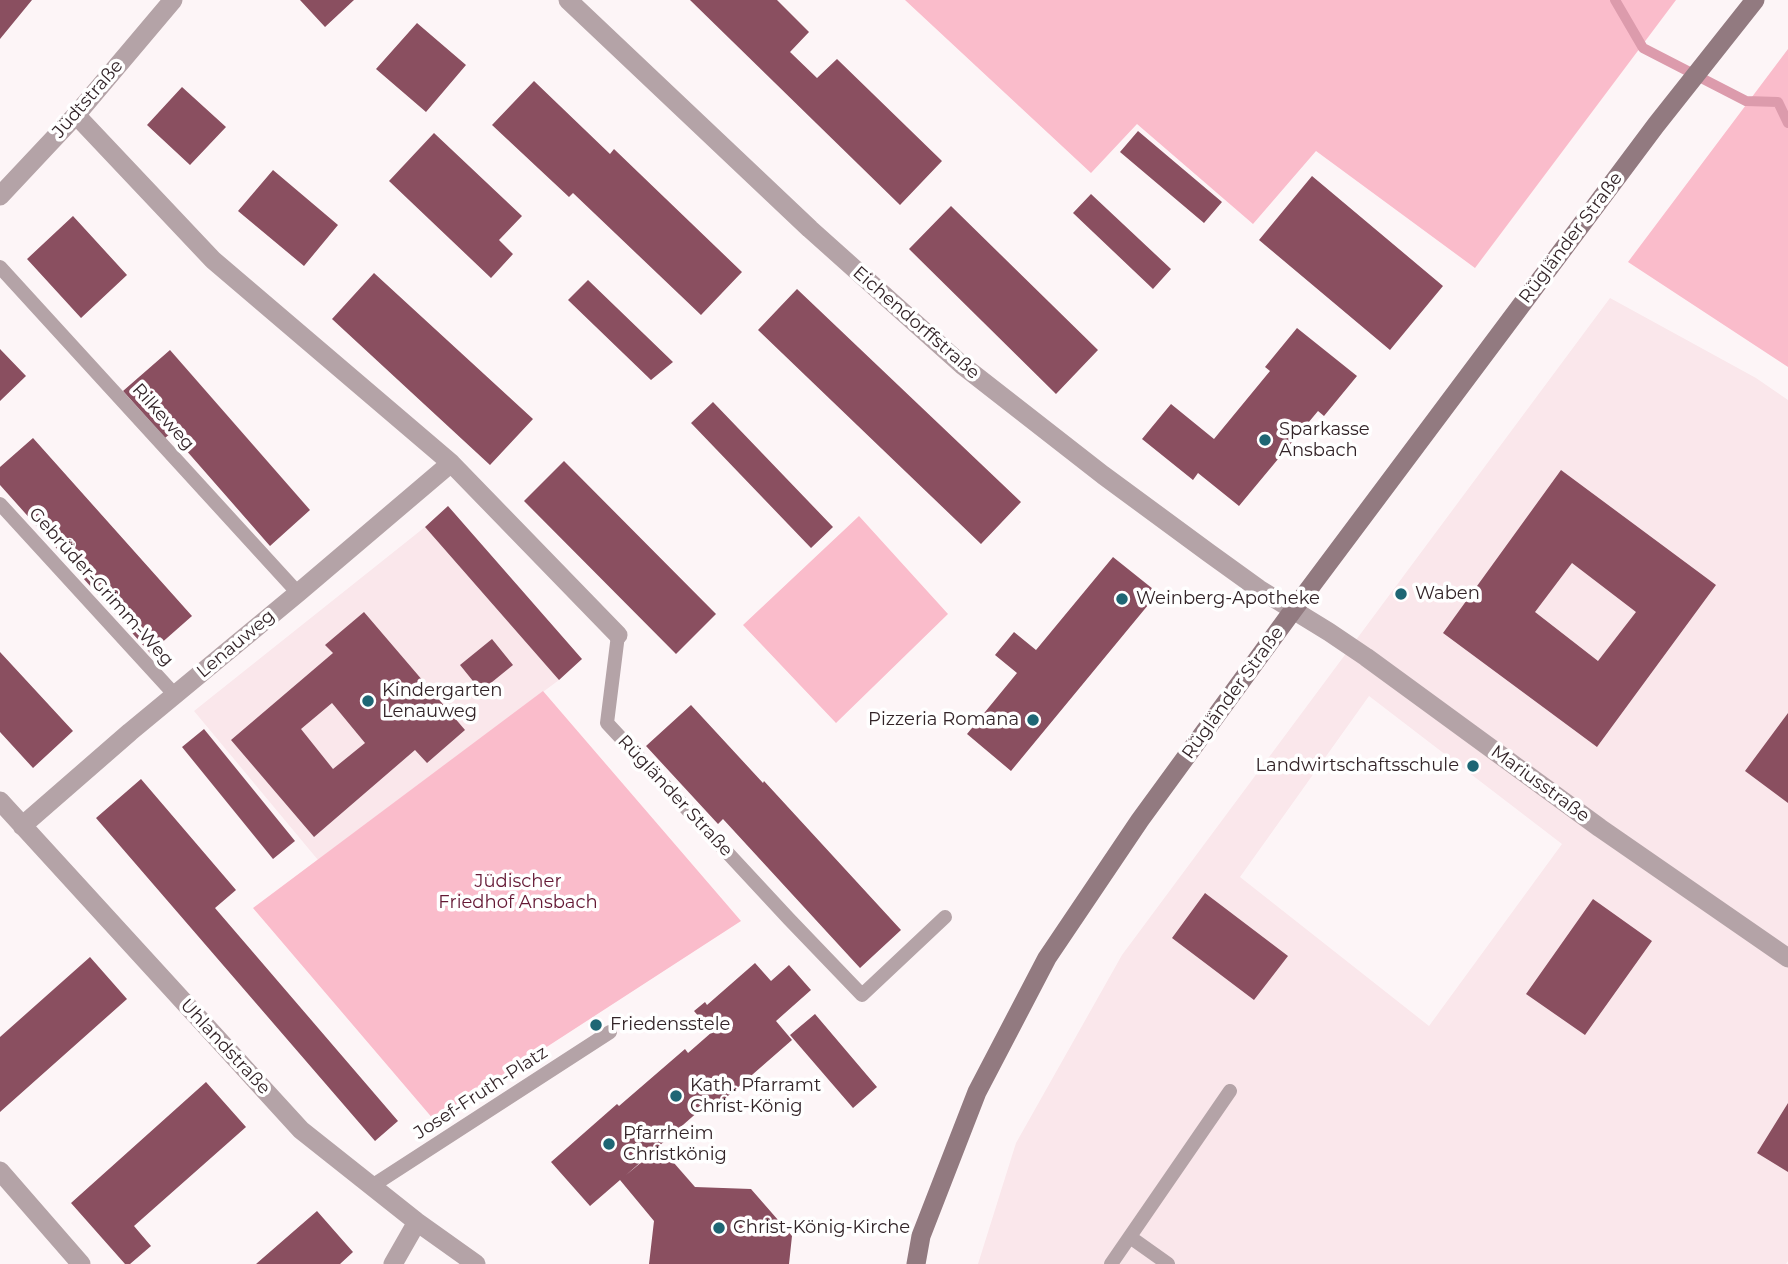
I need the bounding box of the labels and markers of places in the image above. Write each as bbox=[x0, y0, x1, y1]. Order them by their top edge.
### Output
place label: Sparkasse Ansbach bbox=[1279, 419, 1370, 462]
marker: Sparkasse Ansbach bbox=[1257, 432, 1273, 448]
place label: Waben bbox=[1415, 583, 1480, 605]
marker: Waben bbox=[1393, 586, 1409, 602]
place label: Weinberg-Apotheke bbox=[1136, 588, 1320, 610]
marker: Weinberg-Apotheke bbox=[1114, 591, 1130, 607]
place label: Kindergarten Lenauweg bbox=[382, 680, 502, 722]
marker: Kindergarten Lenauweg bbox=[360, 693, 376, 709]
place label: Pizzeria Romana bbox=[868, 709, 1019, 731]
marker: Pizzeria Romana bbox=[1025, 712, 1041, 728]
place label: Landwirtschaftsschule bbox=[1255, 755, 1459, 777]
marker: Landwirtschaftsschule bbox=[1465, 758, 1481, 774]
place label: Friedensstele bbox=[610, 1014, 730, 1036]
marker: Friedensstele bbox=[588, 1017, 604, 1033]
place label: Kath. Pfarramt Christ-König bbox=[690, 1075, 821, 1118]
marker: Kath. Pfarramt Christ-König bbox=[668, 1088, 684, 1104]
place label: Pfarrheim Christkönig bbox=[623, 1123, 727, 1166]
marker: Pfarrheim Christkönig bbox=[601, 1136, 617, 1152]
place label: Christ-König-Kirche bbox=[733, 1217, 910, 1239]
marker: Christ-König-Kirche bbox=[711, 1220, 727, 1236]

